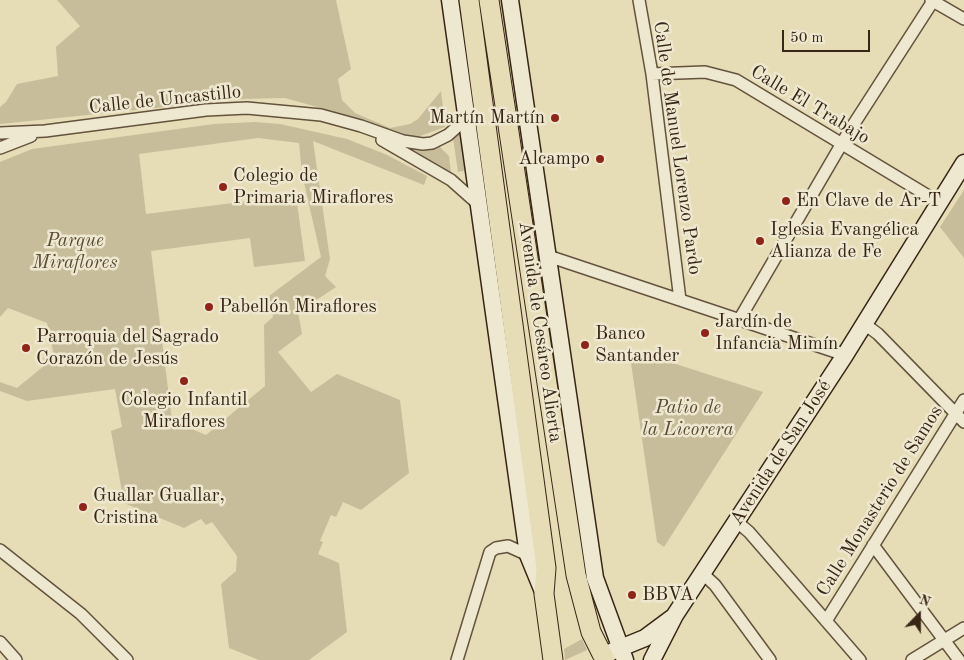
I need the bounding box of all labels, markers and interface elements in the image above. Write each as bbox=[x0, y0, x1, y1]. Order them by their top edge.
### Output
street label: Calle de Manuel Lorenzo Pardo bbox=[648, 20, 706, 276]
scale bar bbox=[784, 20, 872, 52]
text: 50 m bbox=[790, 31, 824, 46]
street label: Calle El Trabajo bbox=[746, 60, 874, 150]
street label: Calle de Uncastillo bbox=[88, 81, 242, 119]
place label: Martín Martín bbox=[429, 107, 545, 129]
marker: Martín Martín bbox=[549, 112, 561, 124]
place label: Alcampo bbox=[518, 148, 590, 170]
marker: Alcampo bbox=[594, 153, 606, 165]
place label: Colegio de Primaria Miraflores bbox=[233, 165, 393, 209]
marker: Colegio de Primaria Miraflores bbox=[217, 181, 229, 193]
place label: En Clave de Ar-T bbox=[796, 190, 941, 212]
marker: En Clave de Ar-T bbox=[780, 195, 792, 207]
place label: Iglesia Evangélica Alianza de Fe bbox=[770, 219, 919, 263]
street label: Avenida de Cesáreo Alierta bbox=[513, 220, 567, 444]
park label: Parque Miraflores bbox=[33, 230, 117, 274]
marker: Iglesia Evangélica Alianza de Fe bbox=[754, 235, 766, 247]
place label: Pabellón Miraflores bbox=[219, 296, 377, 318]
marker: Pabellón Miraflores bbox=[203, 301, 215, 313]
place label: Jardín de Infancia Mimín bbox=[715, 311, 838, 355]
place label: Banco Santander bbox=[595, 323, 679, 367]
place label: Parroquia del Sagrado Corazón de Jesús bbox=[36, 326, 219, 370]
marker: Jardín de Infancia Mimín bbox=[699, 327, 711, 339]
marker: Banco Santander bbox=[579, 339, 591, 351]
marker: Parroquia del Sagrado Corazón de Jesús bbox=[20, 342, 32, 354]
marker: Colegio Infantil Miraflores bbox=[178, 375, 190, 387]
street label: Avenida de San José bbox=[726, 376, 836, 530]
place label: Colegio Infantil Miraflores bbox=[121, 389, 247, 433]
park label: Patio de la Licorera bbox=[642, 397, 734, 441]
street label: Calle Monasterio de Samos bbox=[812, 401, 948, 601]
place label: Guallar Guallar, Cristina bbox=[93, 485, 225, 529]
marker: Guallar Guallar, Cristina bbox=[77, 501, 89, 513]
place label: BBVA bbox=[642, 584, 694, 606]
marker: BBVA bbox=[626, 589, 638, 601]
north arrow bbox=[894, 590, 944, 640]
text: N bbox=[917, 593, 932, 610]

